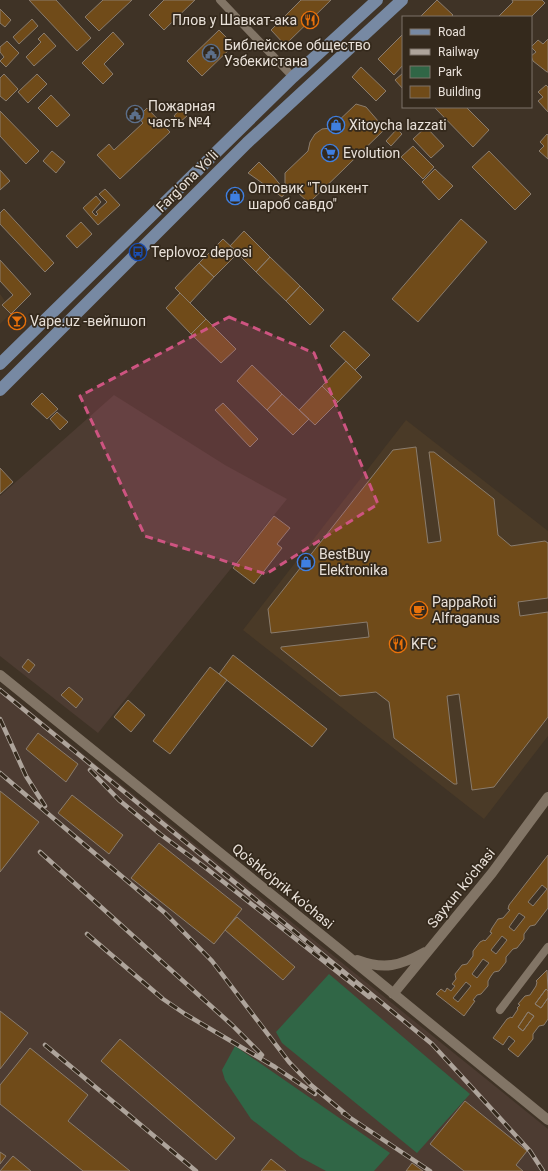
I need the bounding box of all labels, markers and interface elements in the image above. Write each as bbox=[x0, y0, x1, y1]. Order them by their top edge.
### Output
restaurant icon: Плов у Шавкат-ака bbox=[300, 10, 320, 30]
place label: Плов у Шавкат-ака bbox=[172, 12, 297, 28]
legend bbox=[402, 16, 532, 108]
text: Road bbox=[438, 25, 466, 39]
place label: Библейское общество Узбекистана bbox=[224, 37, 371, 69]
public building icon: Библейское общество Узбекистана bbox=[201, 43, 221, 63]
text: Railway bbox=[438, 45, 479, 59]
text: Park bbox=[438, 65, 463, 79]
text: Building bbox=[438, 85, 481, 99]
place label: Пожарная часть №4 bbox=[148, 98, 215, 130]
public building icon: Пожарная часть №4 bbox=[125, 104, 145, 124]
shop icon: Xitoycha lazzati bbox=[326, 115, 346, 135]
place label: Xitoycha lazzati bbox=[349, 117, 447, 133]
supermarket icon: Evolution bbox=[320, 143, 340, 163]
place label: Evolution bbox=[343, 145, 400, 161]
street label: Farg'ona Yo'li bbox=[153, 147, 221, 215]
place label: Оптовик "Тошкент шароб савдо" bbox=[248, 180, 369, 212]
shop icon: Оптовик "Тошкент шароб савдо" bbox=[225, 186, 245, 206]
bus stop icon: Teplovoz deposi bbox=[128, 242, 148, 262]
place label: Teplovoz deposi bbox=[151, 244, 252, 260]
bar icon: Vape.uz -вейпшоп bbox=[7, 311, 27, 331]
place label: Vape.uz -вейпшоп bbox=[30, 313, 146, 329]
place label: BestBuy Elektronika bbox=[319, 546, 388, 578]
shop icon: BestBuy Elektronika bbox=[296, 552, 316, 572]
place label: PappaRoti Alfraganus bbox=[432, 594, 500, 626]
cafe icon: PappaRoti Alfraganus bbox=[409, 600, 429, 620]
restaurant icon: KFC bbox=[388, 634, 408, 654]
place label: KFC bbox=[411, 636, 437, 652]
street label: Qo'shko'prik ko'chasi bbox=[229, 840, 337, 932]
street label: Sayxun ko'chasi bbox=[424, 845, 498, 931]

